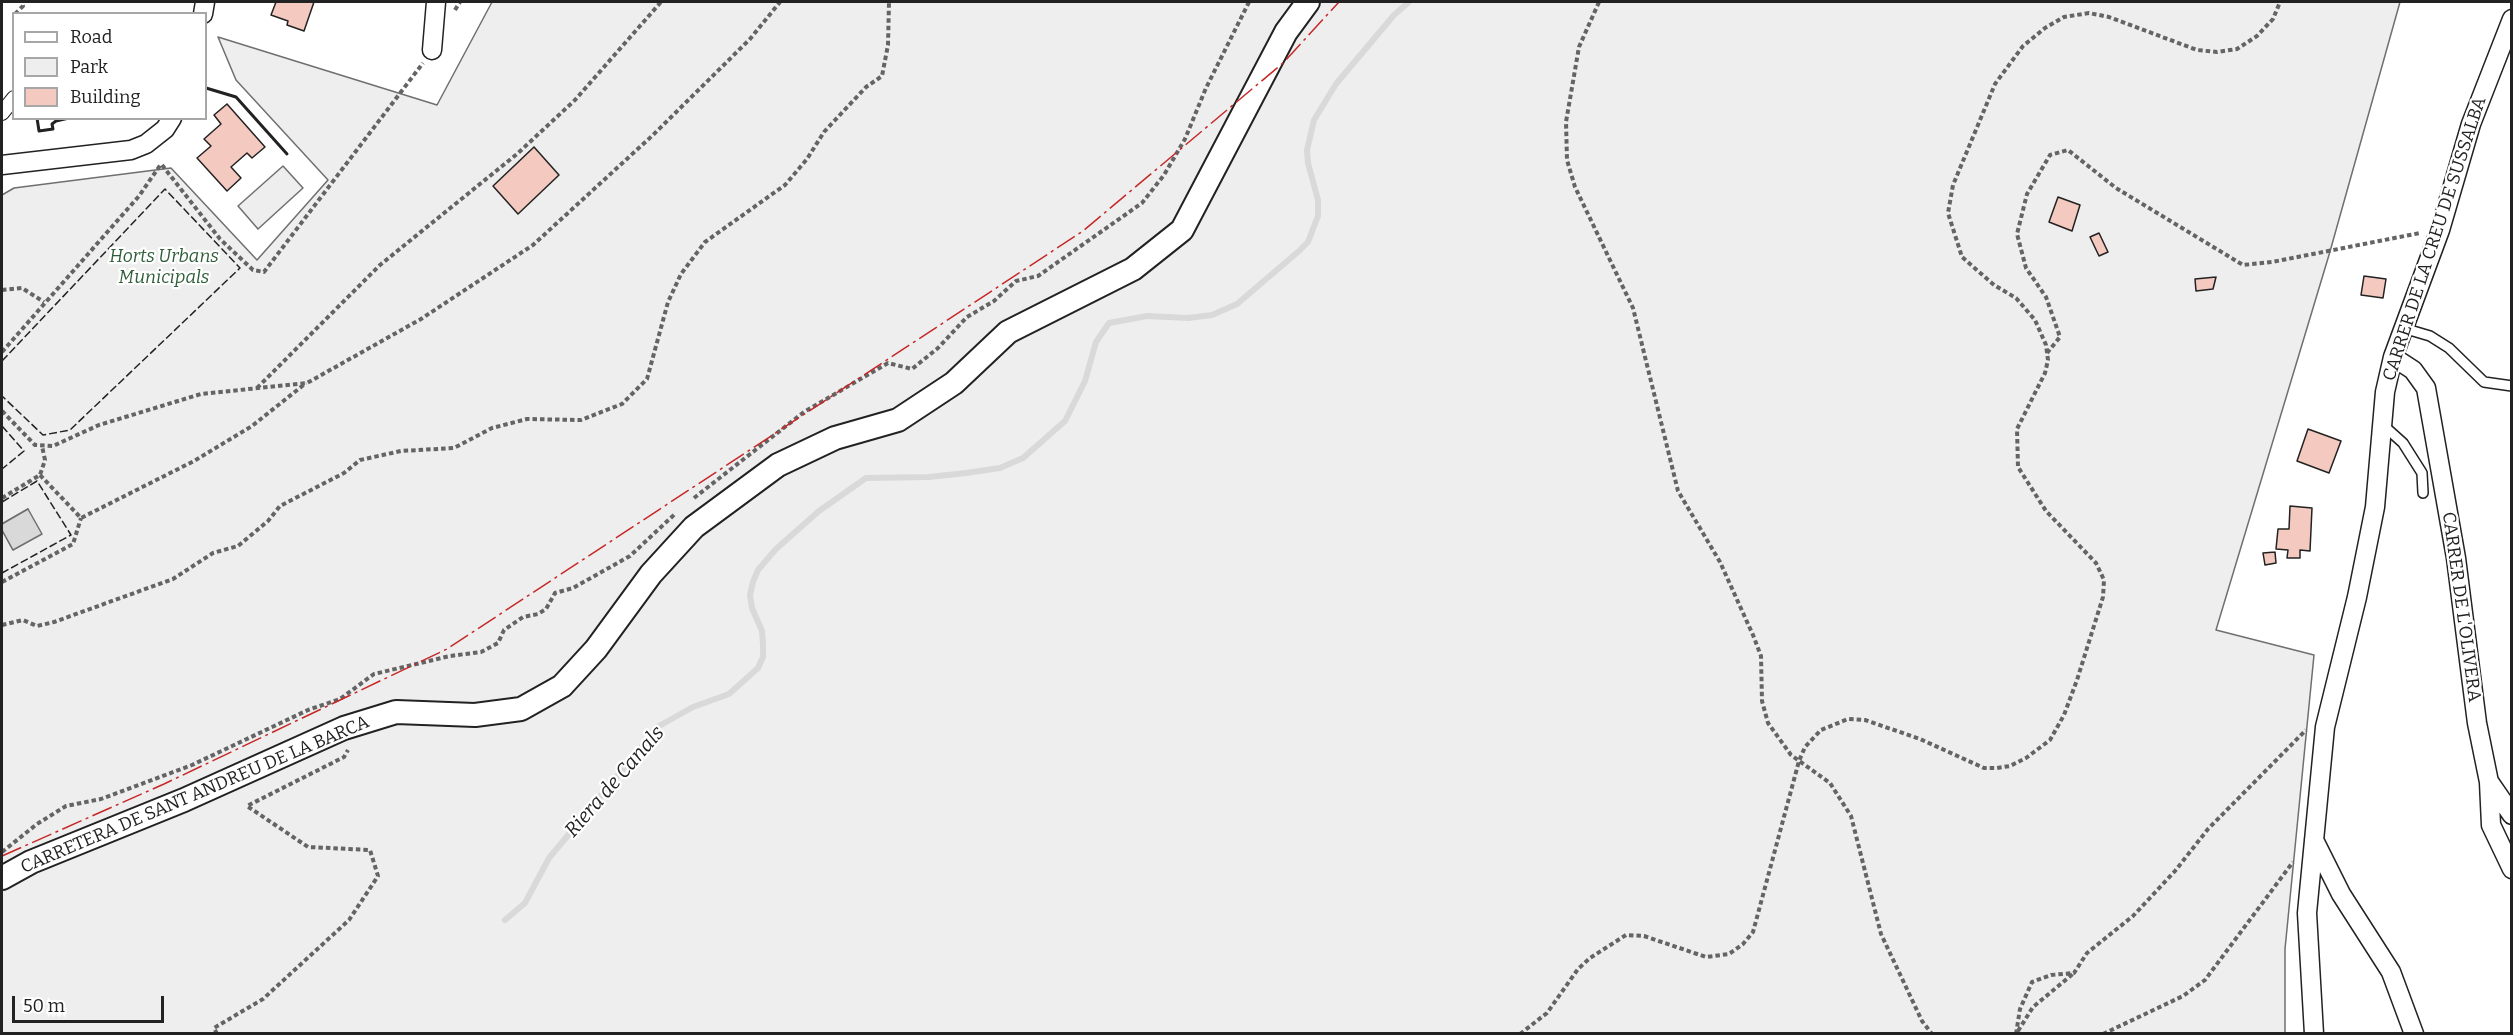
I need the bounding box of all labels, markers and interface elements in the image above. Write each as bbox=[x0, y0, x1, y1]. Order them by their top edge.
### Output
legend bbox=[12, 12, 207, 120]
text: Road bbox=[70, 26, 112, 48]
text: Park bbox=[70, 56, 108, 78]
text: Building bbox=[70, 86, 141, 108]
street label: CARRER DE LA CREU DE SUSSALBA bbox=[2379, 94, 2491, 384]
park label: Horts Urbans Municipals bbox=[109, 246, 219, 288]
street label: CARRER DE L'OLIVERA bbox=[2437, 511, 2485, 703]
street label: CARRETERA DE SANT ANDREU DE LA BARCA bbox=[18, 712, 372, 878]
water label: Riera de Canals bbox=[560, 722, 670, 842]
scale bar bbox=[15, 984, 166, 1022]
text: 50 m bbox=[23, 995, 65, 1017]

